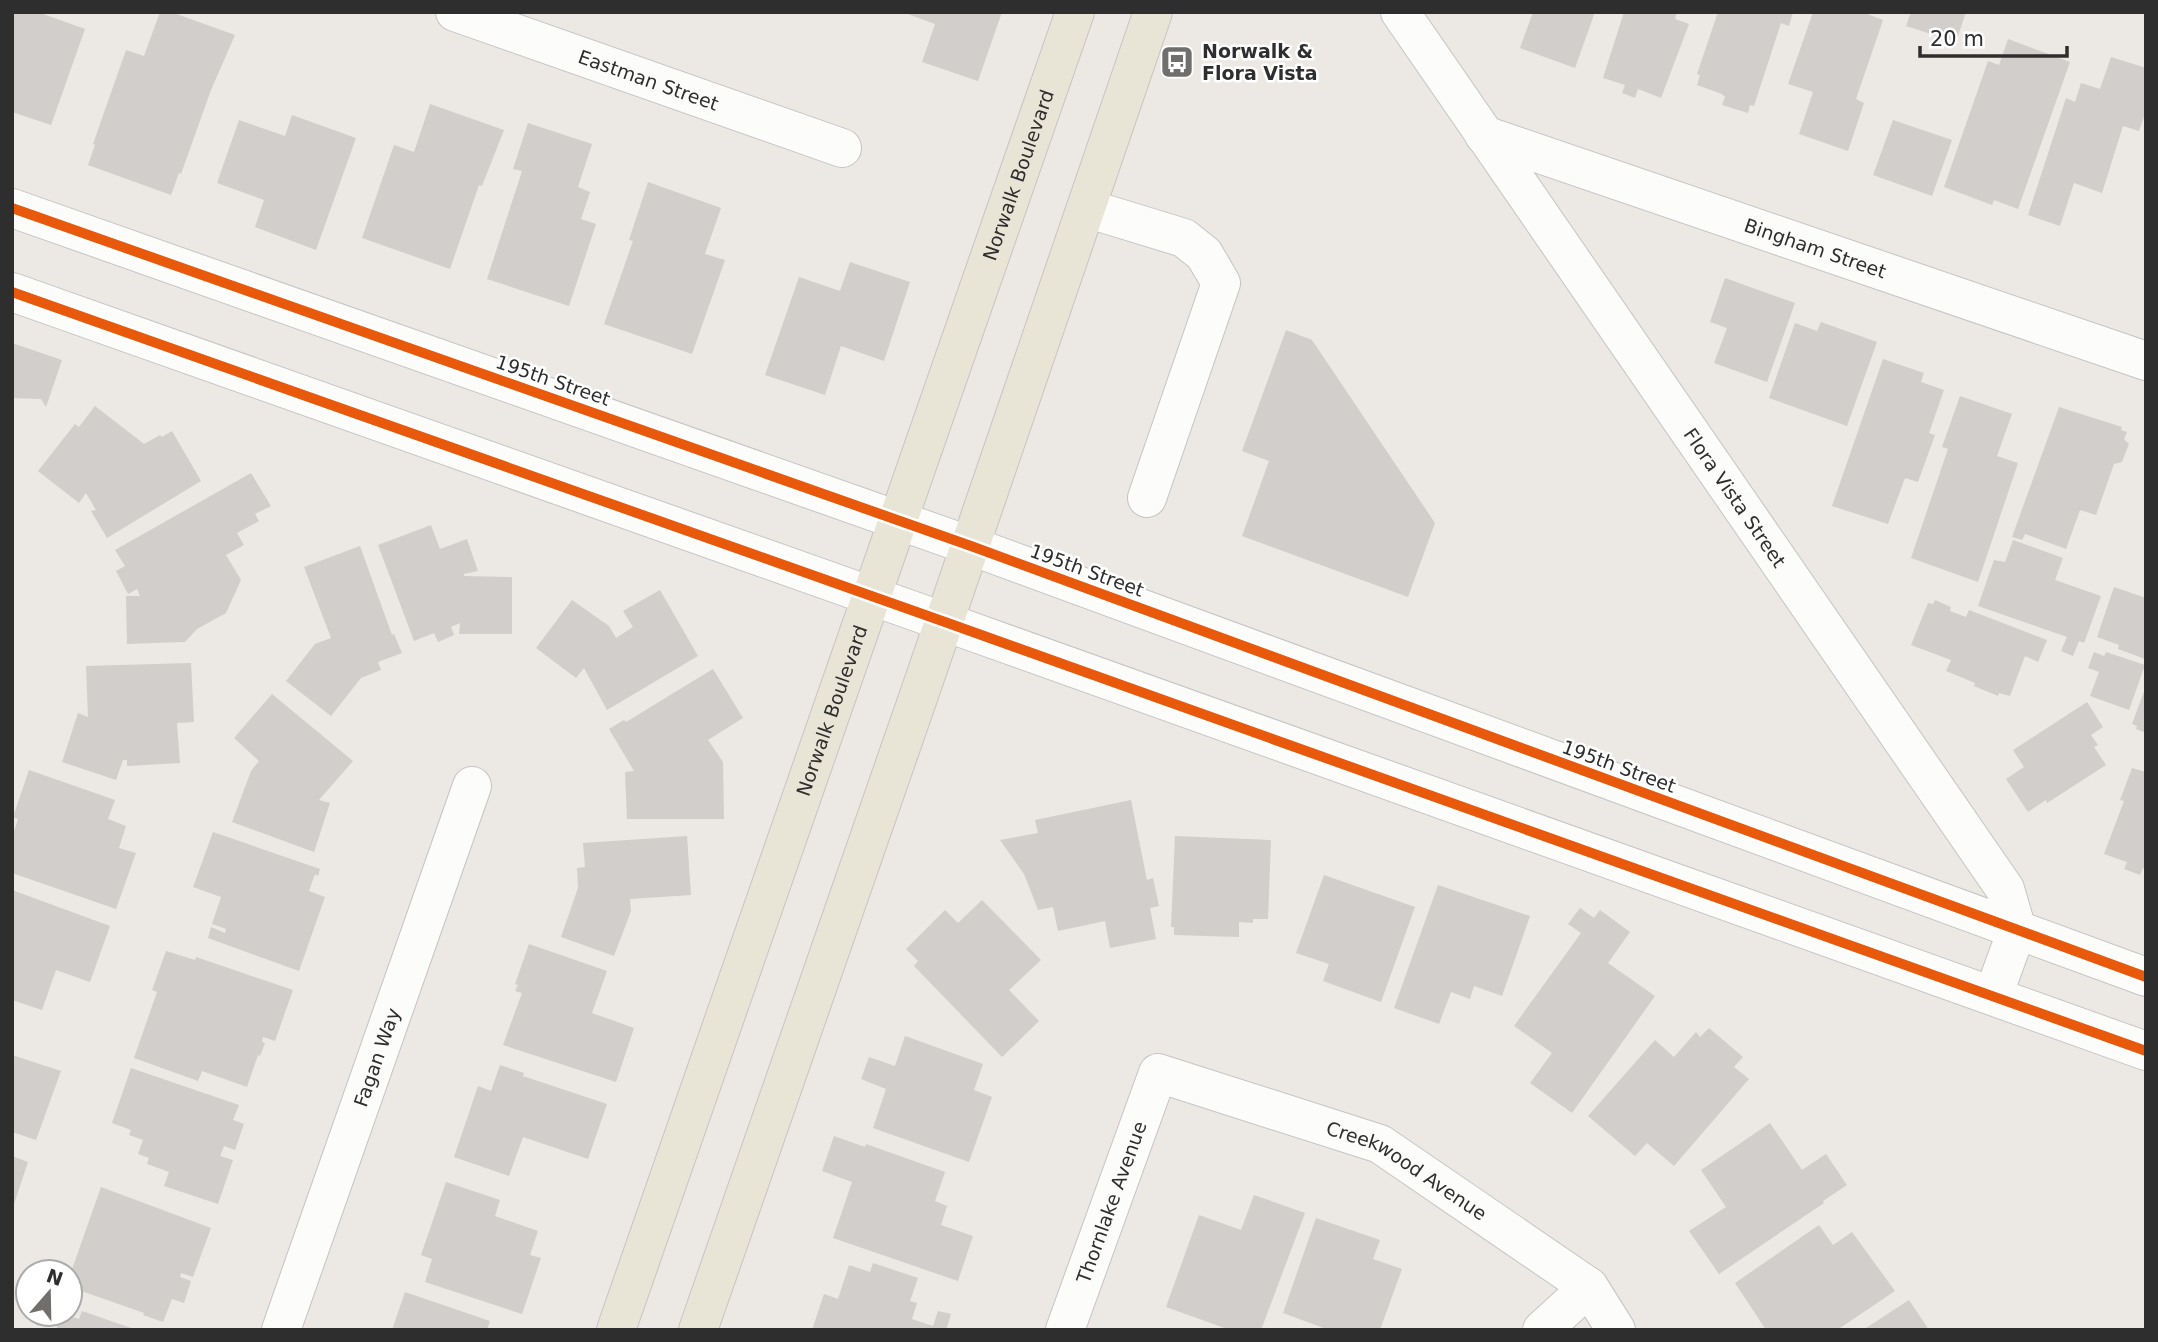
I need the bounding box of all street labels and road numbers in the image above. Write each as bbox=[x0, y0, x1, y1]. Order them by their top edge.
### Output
street label: Eastman Street bbox=[575, 45, 721, 115]
street label: Norwalk Boulevard bbox=[978, 87, 1058, 263]
street label: Bingham Street bbox=[1741, 214, 1889, 282]
street label: 195th Street bbox=[493, 350, 613, 410]
street label: Flora Vista Street bbox=[1679, 424, 1791, 571]
street label: 195th Street bbox=[1027, 539, 1147, 601]
street label: Norwalk Boulevard bbox=[792, 622, 872, 799]
street label: 195th Street bbox=[1559, 735, 1679, 797]
street label: Fagan Way bbox=[349, 1005, 404, 1110]
street label: Creekwood Avenue bbox=[1324, 1117, 1491, 1225]
street label: Thornlake Avenue bbox=[1072, 1118, 1151, 1287]

